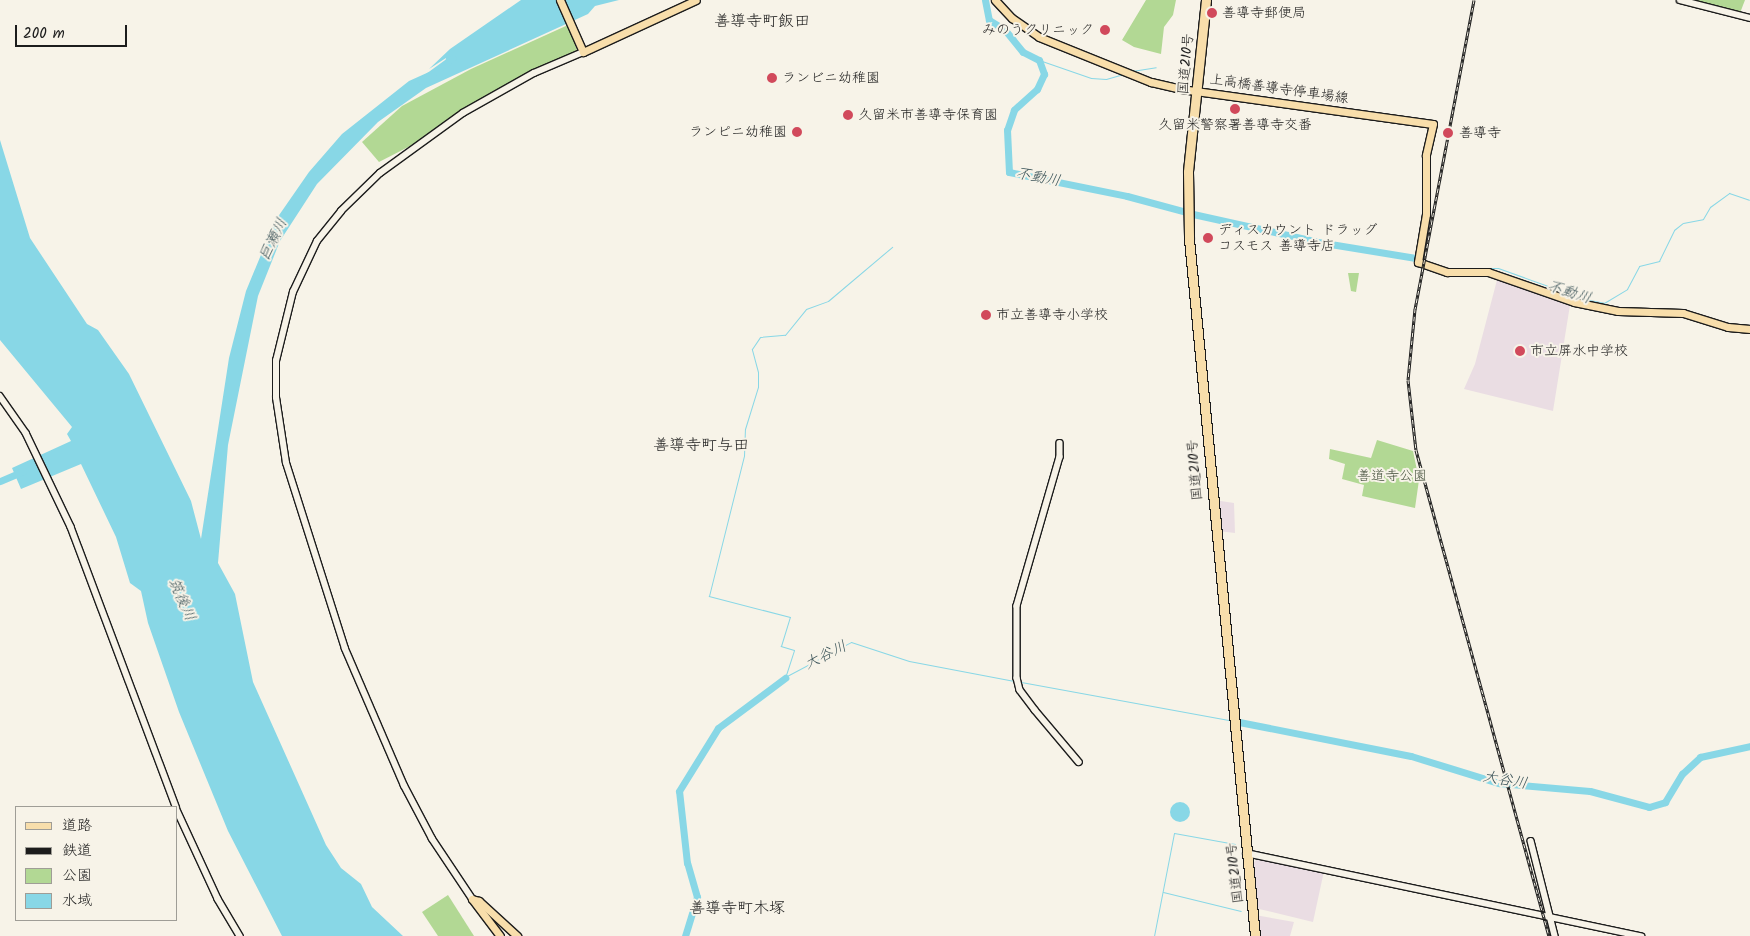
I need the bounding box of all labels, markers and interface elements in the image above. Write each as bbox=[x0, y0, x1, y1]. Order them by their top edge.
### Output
place label: 善導寺郵便局 bbox=[1222, 5, 1306, 21]
marker: 善導寺郵便局 bbox=[1206, 7, 1218, 19]
district label: 善導寺町飯田 bbox=[714, 12, 810, 32]
scale bar bbox=[18, 15, 130, 47]
text: 200 m bbox=[23, 22, 65, 46]
place label: みのうクリニック bbox=[982, 22, 1094, 38]
marker: みのうクリニック bbox=[1098, 23, 1112, 37]
street label: 国道210号 bbox=[1175, 33, 1197, 95]
place label: ランビニ幼稚園 bbox=[782, 70, 880, 86]
street label: 上高橋善導寺停車場線 bbox=[1209, 71, 1349, 107]
marker: ランビニ幼稚園 bbox=[766, 72, 778, 84]
marker: 久留米警察署善導寺交番 bbox=[1229, 103, 1241, 115]
place label: 久留米市善導寺保育園 bbox=[858, 107, 998, 123]
marker: 久留米市善導寺保育園 bbox=[842, 109, 854, 121]
place label: 久留米警察署善導寺交番 bbox=[1158, 117, 1312, 133]
place label: ランピニ幼稚園 bbox=[689, 124, 787, 140]
place label: 善導寺 bbox=[1459, 125, 1501, 141]
marker: ランピニ幼稚園 bbox=[791, 126, 803, 138]
marker: 善導寺 bbox=[1441, 126, 1455, 140]
water label: 不動川 bbox=[1014, 165, 1062, 191]
water label: 巨瀬川 bbox=[256, 216, 292, 264]
place label: ディスカウント ドラッグ コスモス 善導寺店 bbox=[1218, 222, 1378, 254]
marker: ディスカウント ドラッグ コスモス 善導寺店 bbox=[1202, 232, 1214, 244]
water label: 不動川 bbox=[1545, 277, 1593, 309]
place label: 市立善導寺小学校 bbox=[996, 307, 1108, 323]
marker: 市立善導寺小学校 bbox=[980, 309, 992, 321]
place label: 市立屏水中学校 bbox=[1530, 343, 1628, 359]
marker: 市立屏水中学校 bbox=[1514, 345, 1526, 357]
district label: 善導寺町与田 bbox=[653, 436, 749, 456]
street label: 国道210号 bbox=[1184, 439, 1206, 501]
park label: 善道寺公園 bbox=[1357, 468, 1427, 484]
water label: 筑後川 bbox=[164, 576, 198, 624]
water label: 大谷川 bbox=[802, 638, 850, 674]
water label: 大谷川 bbox=[1481, 768, 1529, 794]
legend bbox=[15, 806, 178, 921]
text: 道路 bbox=[62, 814, 92, 838]
text: 鉄道 bbox=[62, 839, 92, 863]
street label: 国道210号 bbox=[1223, 841, 1247, 905]
text: 公園 bbox=[62, 864, 92, 888]
text: 水域 bbox=[62, 889, 92, 913]
district label: 善導寺町木塚 bbox=[689, 899, 785, 919]

